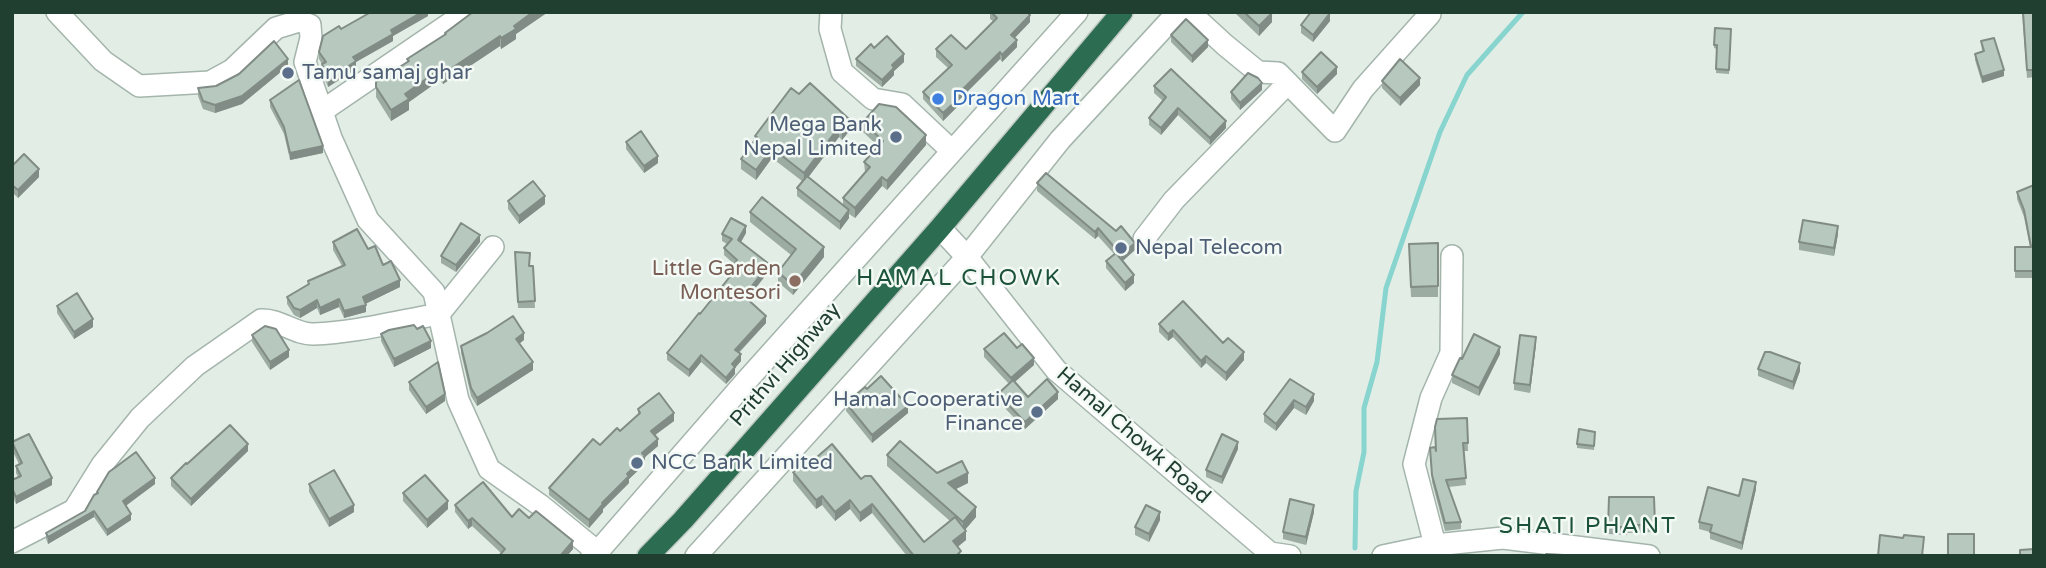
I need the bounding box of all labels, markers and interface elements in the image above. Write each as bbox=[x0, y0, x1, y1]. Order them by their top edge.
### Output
place label: Tamu samaj ghar bbox=[302, 60, 472, 86]
marker: Tamu samaj ghar bbox=[280, 65, 296, 81]
place label: Dragon Mart bbox=[952, 86, 1080, 112]
marker: Dragon Mart bbox=[930, 91, 946, 107]
place label: Mega Bank Nepal Limited bbox=[743, 112, 882, 162]
marker: Mega Bank Nepal Limited bbox=[888, 129, 904, 145]
place label: Nepal Telecom bbox=[1135, 235, 1283, 261]
marker: Nepal Telecom bbox=[1113, 240, 1129, 256]
place label: Little Garden Montesori bbox=[652, 256, 781, 306]
district label: HAMAL CHOWK bbox=[857, 265, 1061, 293]
marker: Little Garden Montesori bbox=[787, 273, 803, 289]
street label: Prithvi Highway bbox=[725, 298, 847, 432]
street label: Hamal Chowk Road bbox=[1051, 362, 1215, 510]
place label: Hamal Cooperative Finance bbox=[833, 387, 1023, 437]
marker: Hamal Cooperative Finance bbox=[1029, 404, 1045, 420]
place label: NCC Bank Limited bbox=[651, 450, 833, 476]
marker: NCC Bank Limited bbox=[629, 455, 645, 471]
district label: SHATI PHANT bbox=[1500, 513, 1676, 541]

